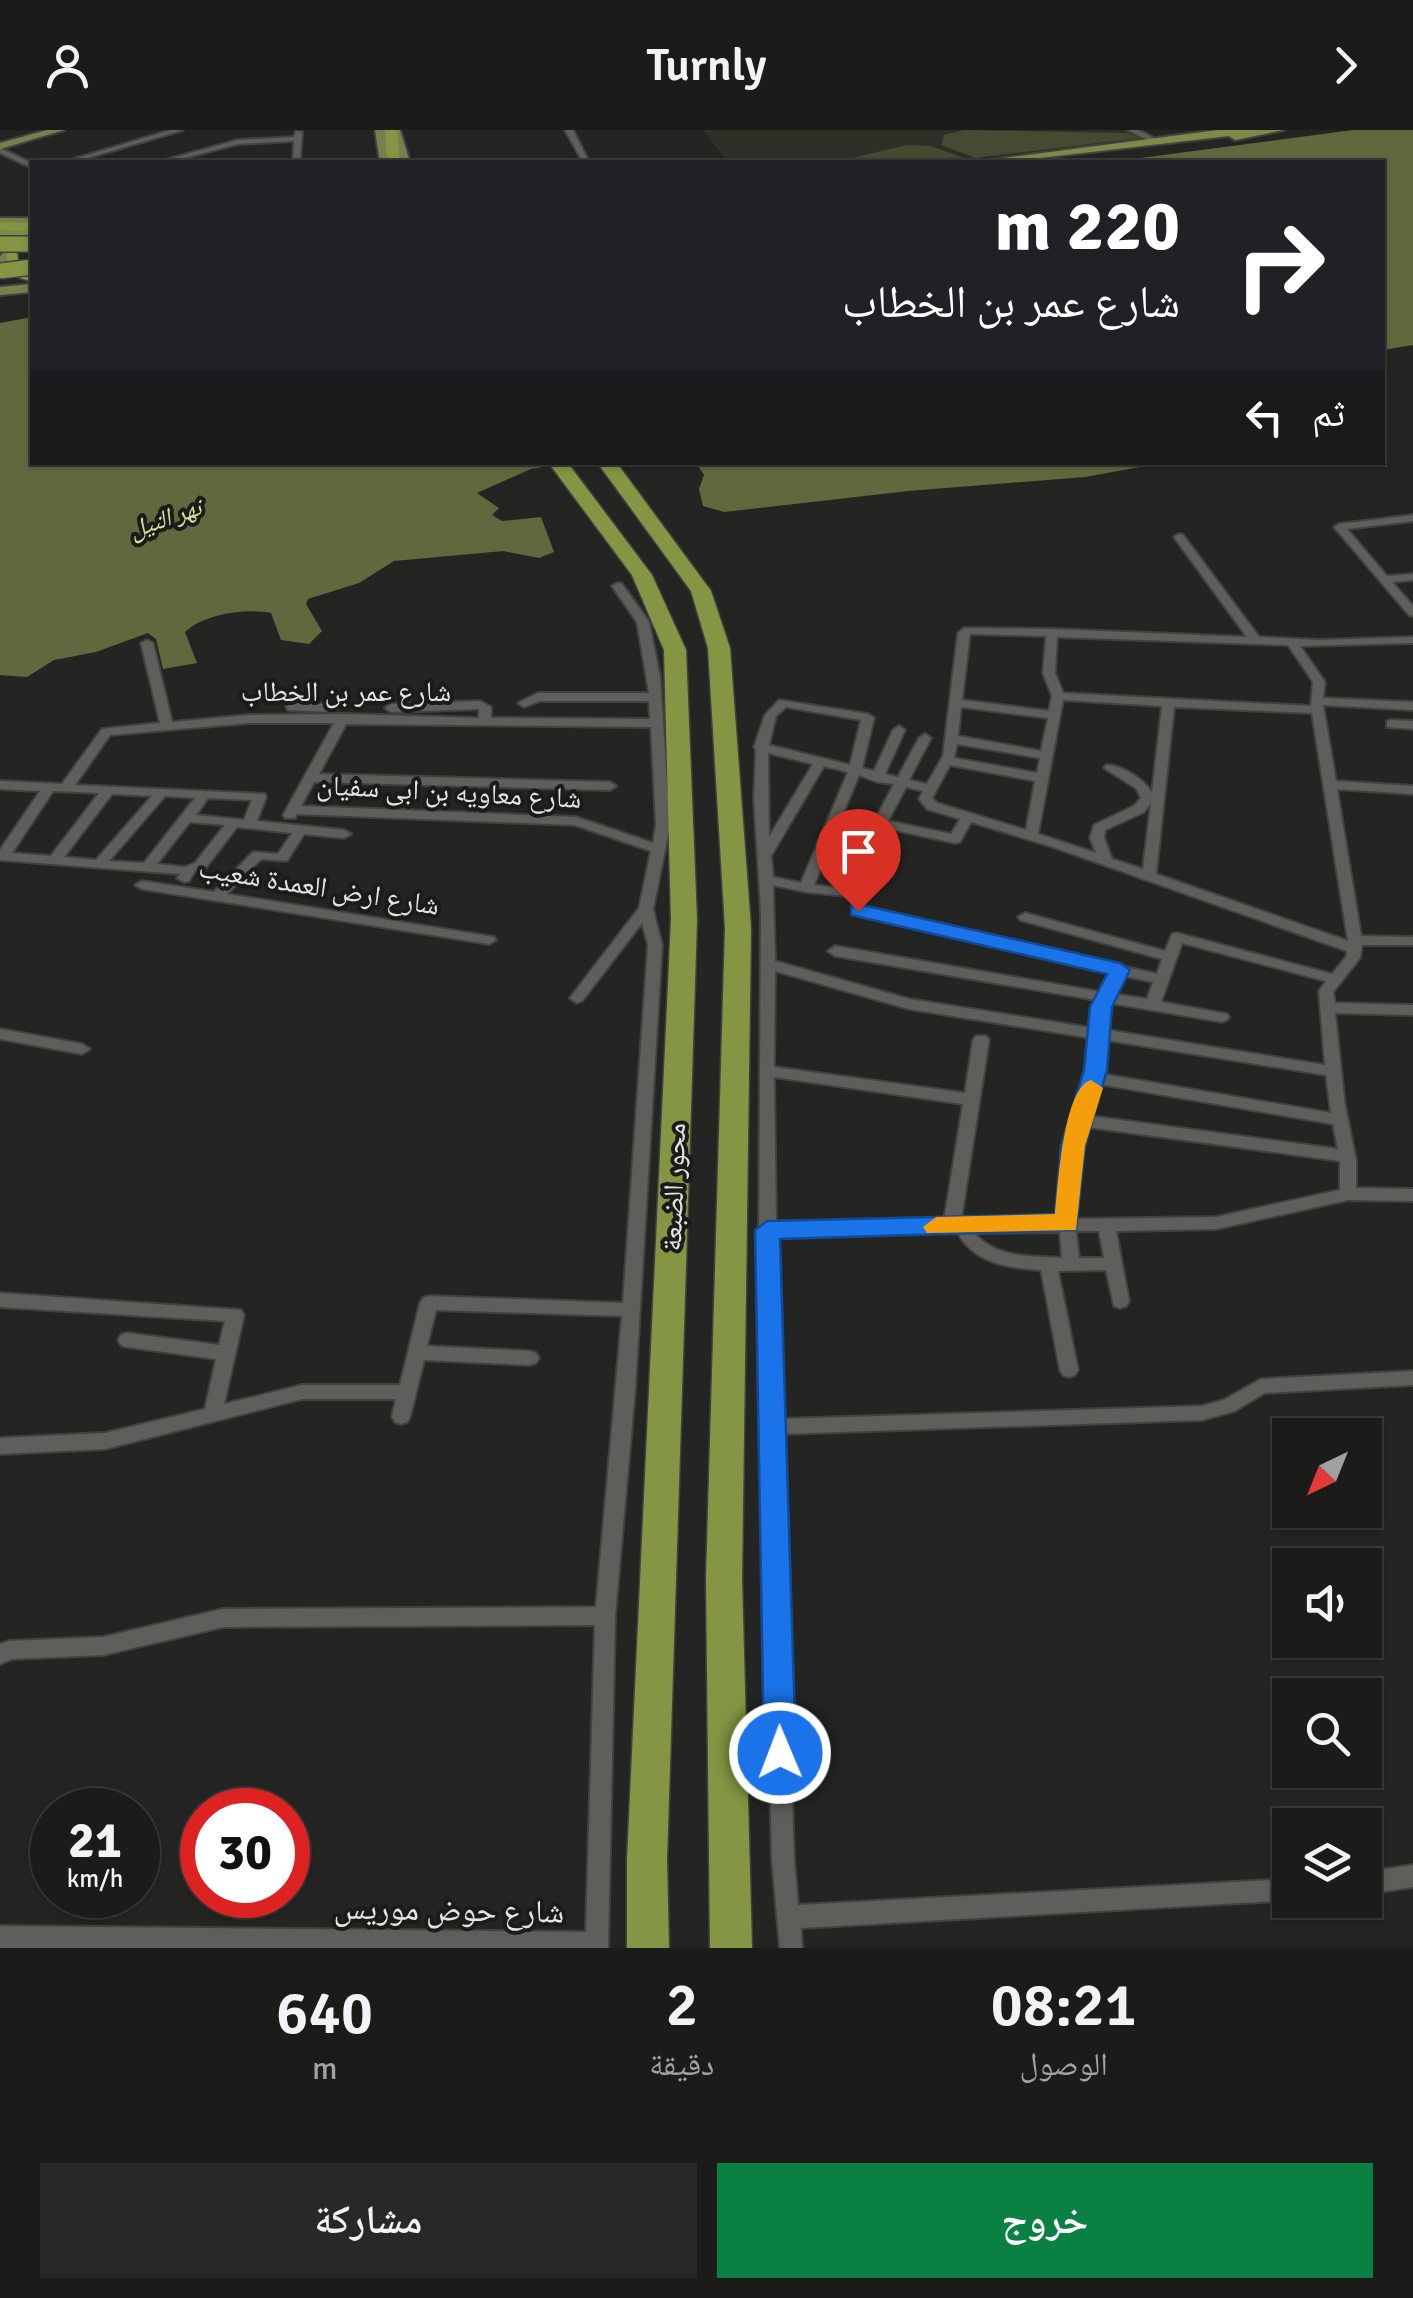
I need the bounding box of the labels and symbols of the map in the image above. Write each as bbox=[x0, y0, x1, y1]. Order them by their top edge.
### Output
water label: نهر النيل bbox=[125, 490, 209, 545]
street label: شارع عمر بن الخطاب bbox=[241, 675, 451, 709]
street label: شارع معاويه بن ابى سفيان bbox=[316, 768, 582, 816]
pin bbox=[816, 809, 901, 912]
street label: شارع ارض العمدة شعيب bbox=[196, 851, 442, 923]
street label: محور الضبعة bbox=[655, 1122, 693, 1252]
north arrow bbox=[1272, 1418, 1382, 1528]
position arrow bbox=[728, 1701, 832, 1805]
speed limit sign: 30 bbox=[180, 1788, 310, 1918]
street label: شارع حوض موريس bbox=[333, 1888, 565, 1932]

